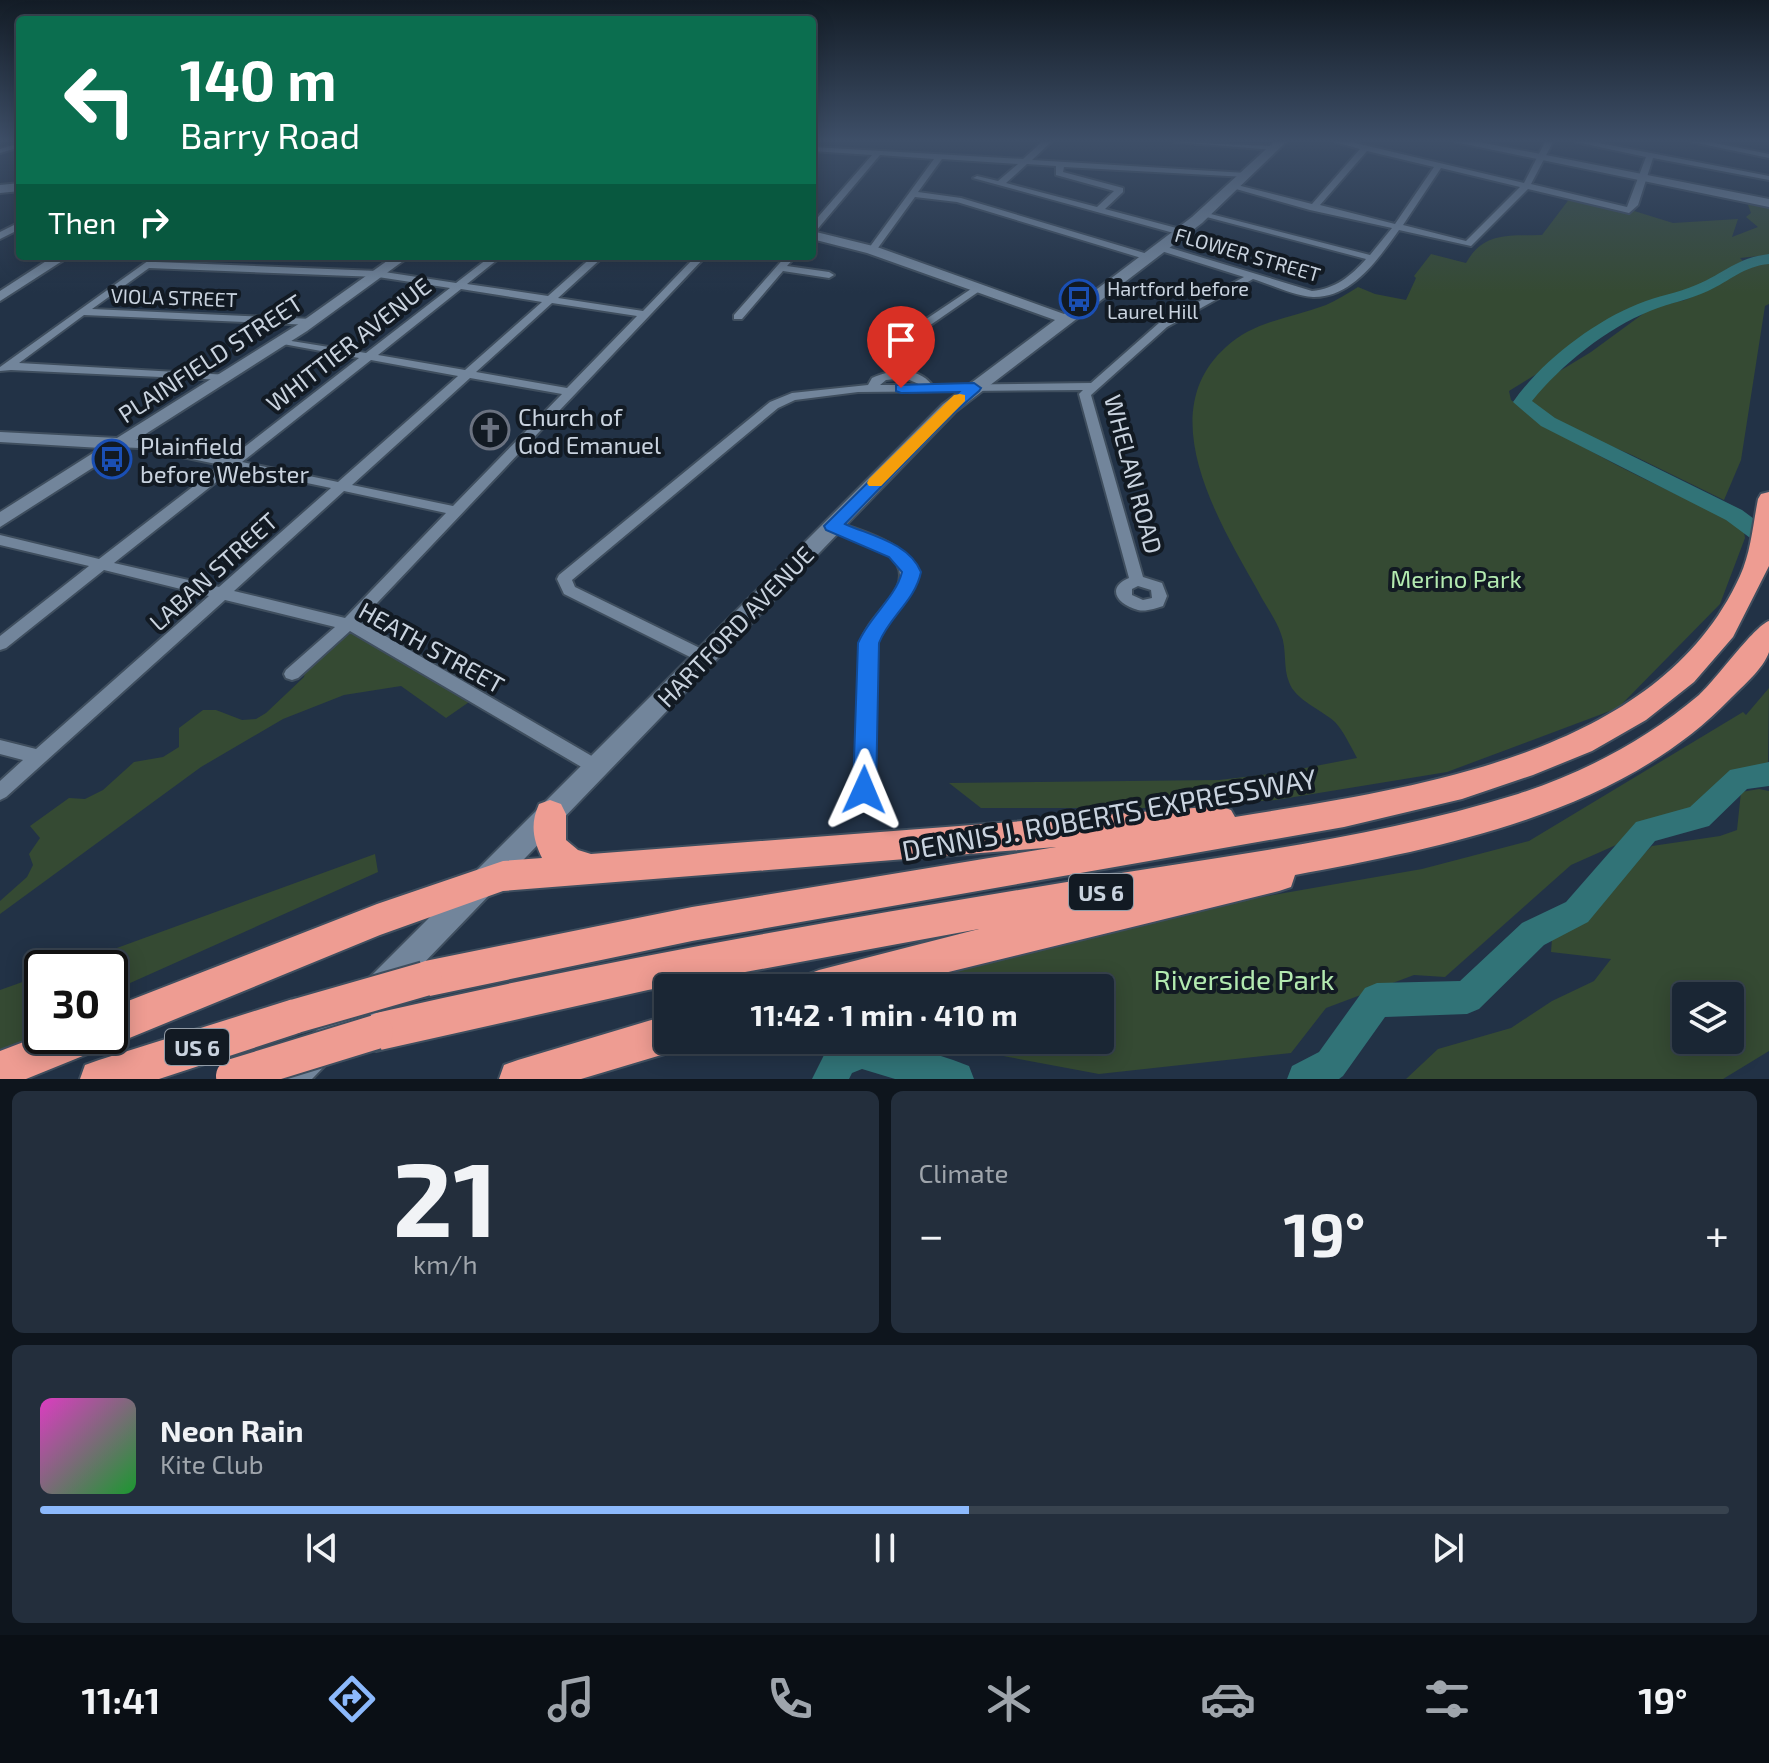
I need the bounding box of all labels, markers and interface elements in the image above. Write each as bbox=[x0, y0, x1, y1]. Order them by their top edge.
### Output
text: 140 m bbox=[180, 45, 337, 112]
icon: left bbox=[48, 48, 152, 152]
text: Barry Road bbox=[180, 113, 360, 156]
icon: right bbox=[132, 200, 176, 244]
text: Then bbox=[48, 204, 116, 240]
street label: FLOWER STREET bbox=[1172, 222, 1324, 286]
street label: WHITTIER AVENUE bbox=[260, 271, 436, 417]
place label: Hartford before Laurel Hill bbox=[1107, 276, 1249, 323]
bus stop icon: Hartford before Laurel Hill bbox=[1058, 278, 1100, 320]
street label: VIOLA STREET bbox=[110, 283, 238, 311]
street label: PLAINFIELD STREET bbox=[112, 288, 308, 428]
pin bbox=[867, 306, 935, 388]
icon: arrive bbox=[879, 318, 923, 362]
street label: WHELAN ROAD bbox=[1099, 391, 1169, 557]
place label: Church of God Emanuel bbox=[518, 402, 661, 459]
church icon: Church of God Emanuel bbox=[469, 409, 511, 451]
place label: Plainfield before Webster bbox=[140, 431, 309, 488]
bus stop icon: Plainfield before Webster bbox=[91, 438, 133, 480]
street label: LABAN STREET bbox=[143, 506, 283, 636]
street label: HARTFORD AVENUE bbox=[651, 540, 819, 712]
park label: Merino Park bbox=[1390, 564, 1522, 593]
street label: HEATH STREET bbox=[354, 595, 510, 699]
position arrow bbox=[822, 748, 906, 832]
street label: DENNIS J. ROBERTS EXPRESSWAY bbox=[899, 761, 1319, 867]
road number: US 6 bbox=[1069, 874, 1133, 910]
speed limit sign: 30 bbox=[24, 950, 128, 1054]
park label: Riverside Park bbox=[1154, 962, 1334, 996]
map controls bbox=[1672, 982, 1744, 1054]
button: layers bbox=[1672, 982, 1744, 1054]
text: 11:42 · 1 min · 410 m bbox=[750, 996, 1018, 1032]
road number: US 6 bbox=[165, 1029, 229, 1065]
text: 21 bbox=[393, 1133, 498, 1258]
text: Climate bbox=[919, 1157, 1008, 1188]
text: 19° bbox=[1284, 1197, 1365, 1269]
text: − bbox=[919, 1207, 944, 1260]
text: + bbox=[1705, 1207, 1729, 1260]
text: km/h bbox=[413, 1248, 478, 1279]
text: Neon Rain bbox=[160, 1412, 304, 1448]
text: Kite Club bbox=[160, 1448, 264, 1479]
icon: previous bbox=[300, 1526, 344, 1570]
icon: pause bbox=[863, 1526, 907, 1570]
icon: next bbox=[1426, 1526, 1470, 1570]
icon: directions bbox=[324, 1671, 380, 1727]
icon: music bbox=[543, 1671, 599, 1727]
icon: phone bbox=[762, 1671, 818, 1727]
icon: climate bbox=[981, 1671, 1037, 1727]
icon: car bbox=[1200, 1671, 1256, 1727]
icon: filters bbox=[1419, 1671, 1475, 1727]
text: 11:41 bbox=[82, 1678, 160, 1721]
text: 19° bbox=[1638, 1678, 1687, 1721]

